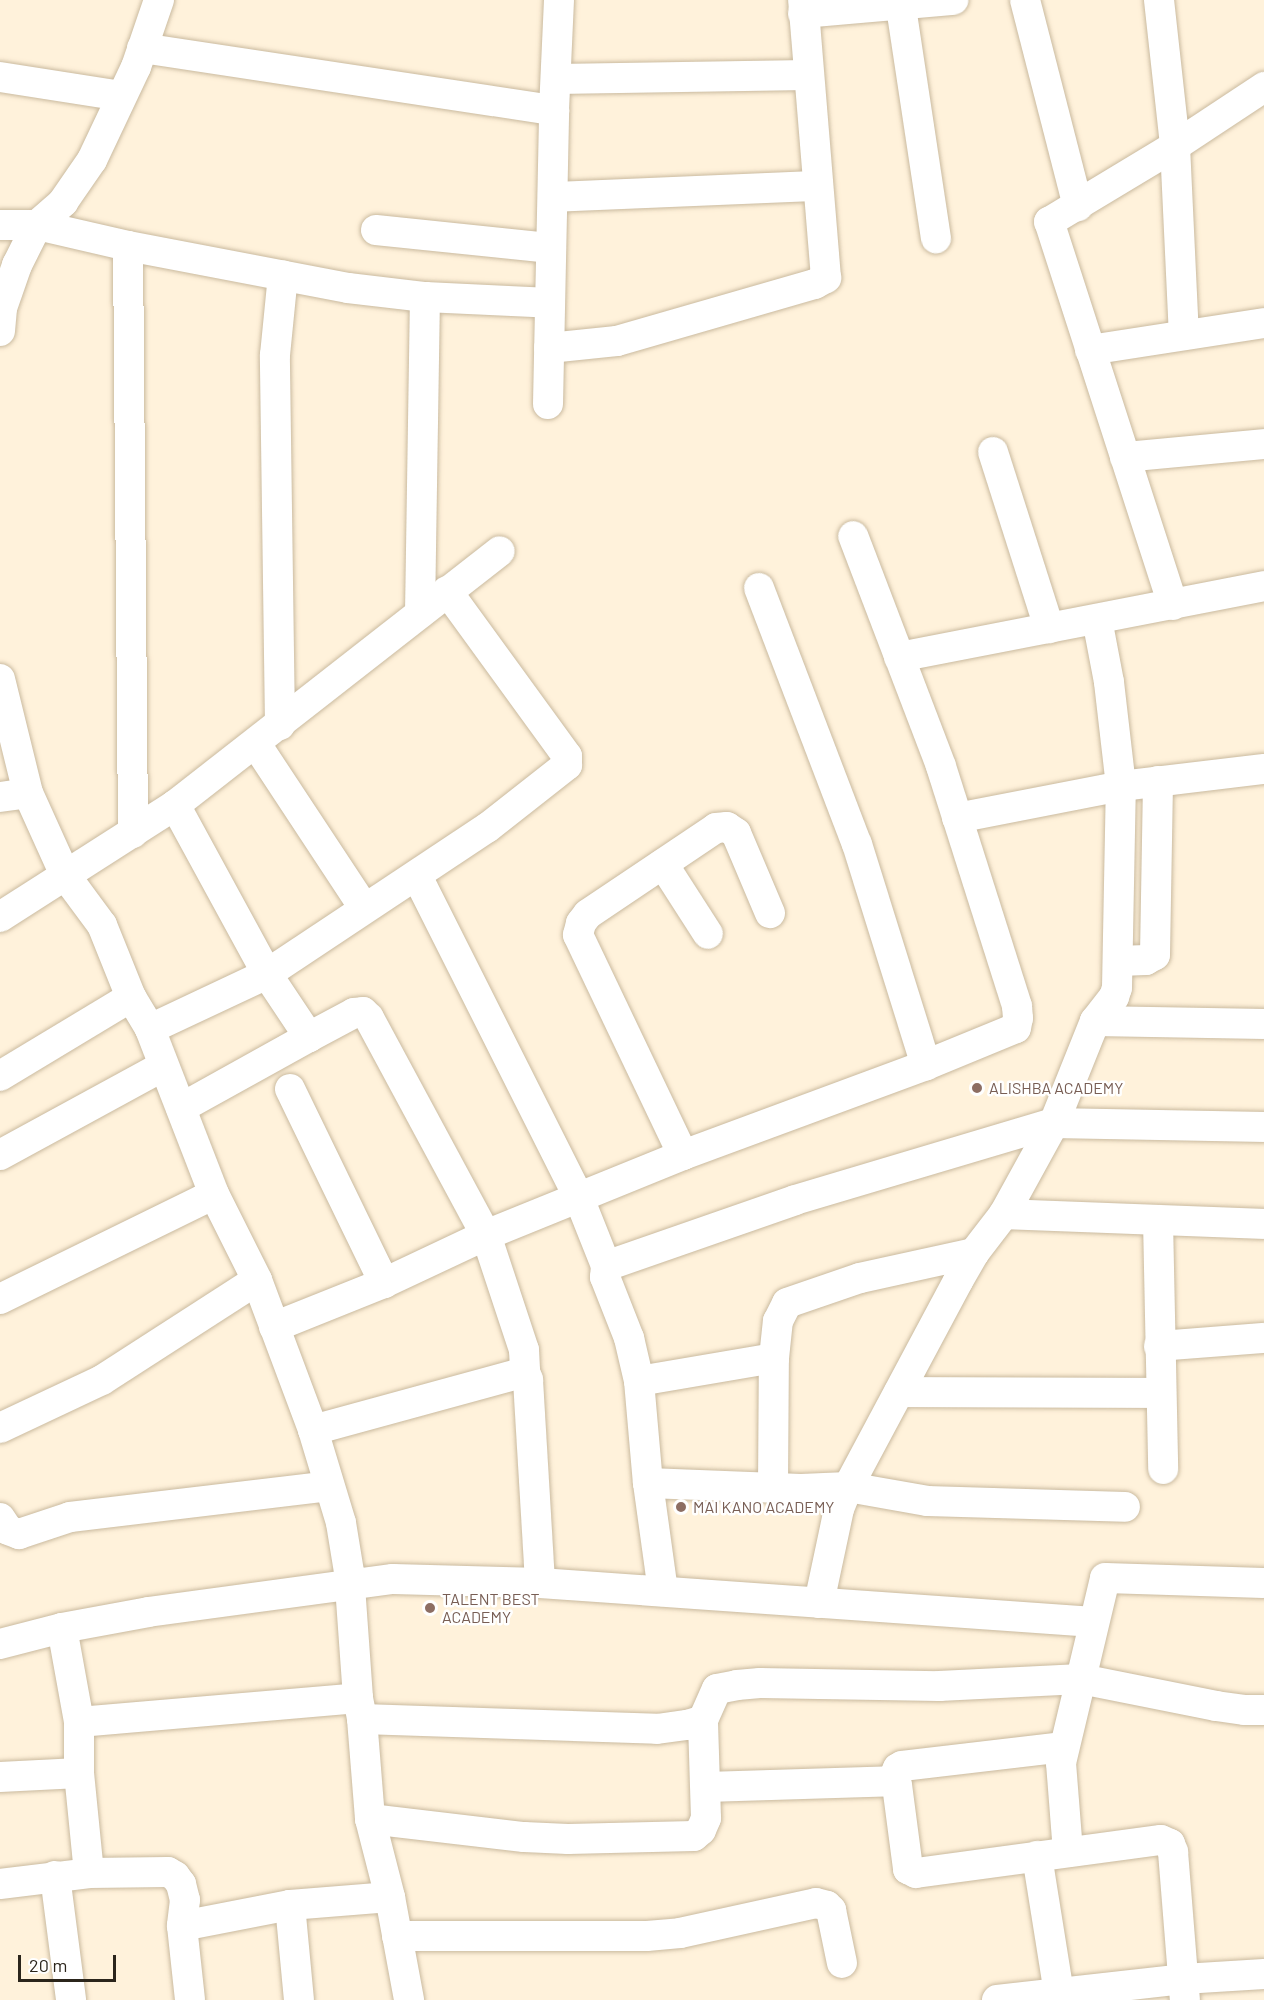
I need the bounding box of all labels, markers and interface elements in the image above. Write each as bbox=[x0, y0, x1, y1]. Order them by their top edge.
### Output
place label: ALISHBA ACADEMY bbox=[989, 1078, 1123, 1098]
marker: ALISHBA ACADEMY bbox=[970, 1081, 984, 1095]
place label: MAI KANO ACADEMY bbox=[693, 1497, 834, 1517]
marker: MAI KANO ACADEMY bbox=[674, 1500, 688, 1514]
place label: TALENT BEST ACADEMY bbox=[442, 1589, 540, 1627]
marker: TALENT BEST ACADEMY bbox=[423, 1601, 437, 1615]
scale bar bbox=[21, 1943, 118, 1981]
text: 20 m bbox=[29, 1954, 67, 1976]

